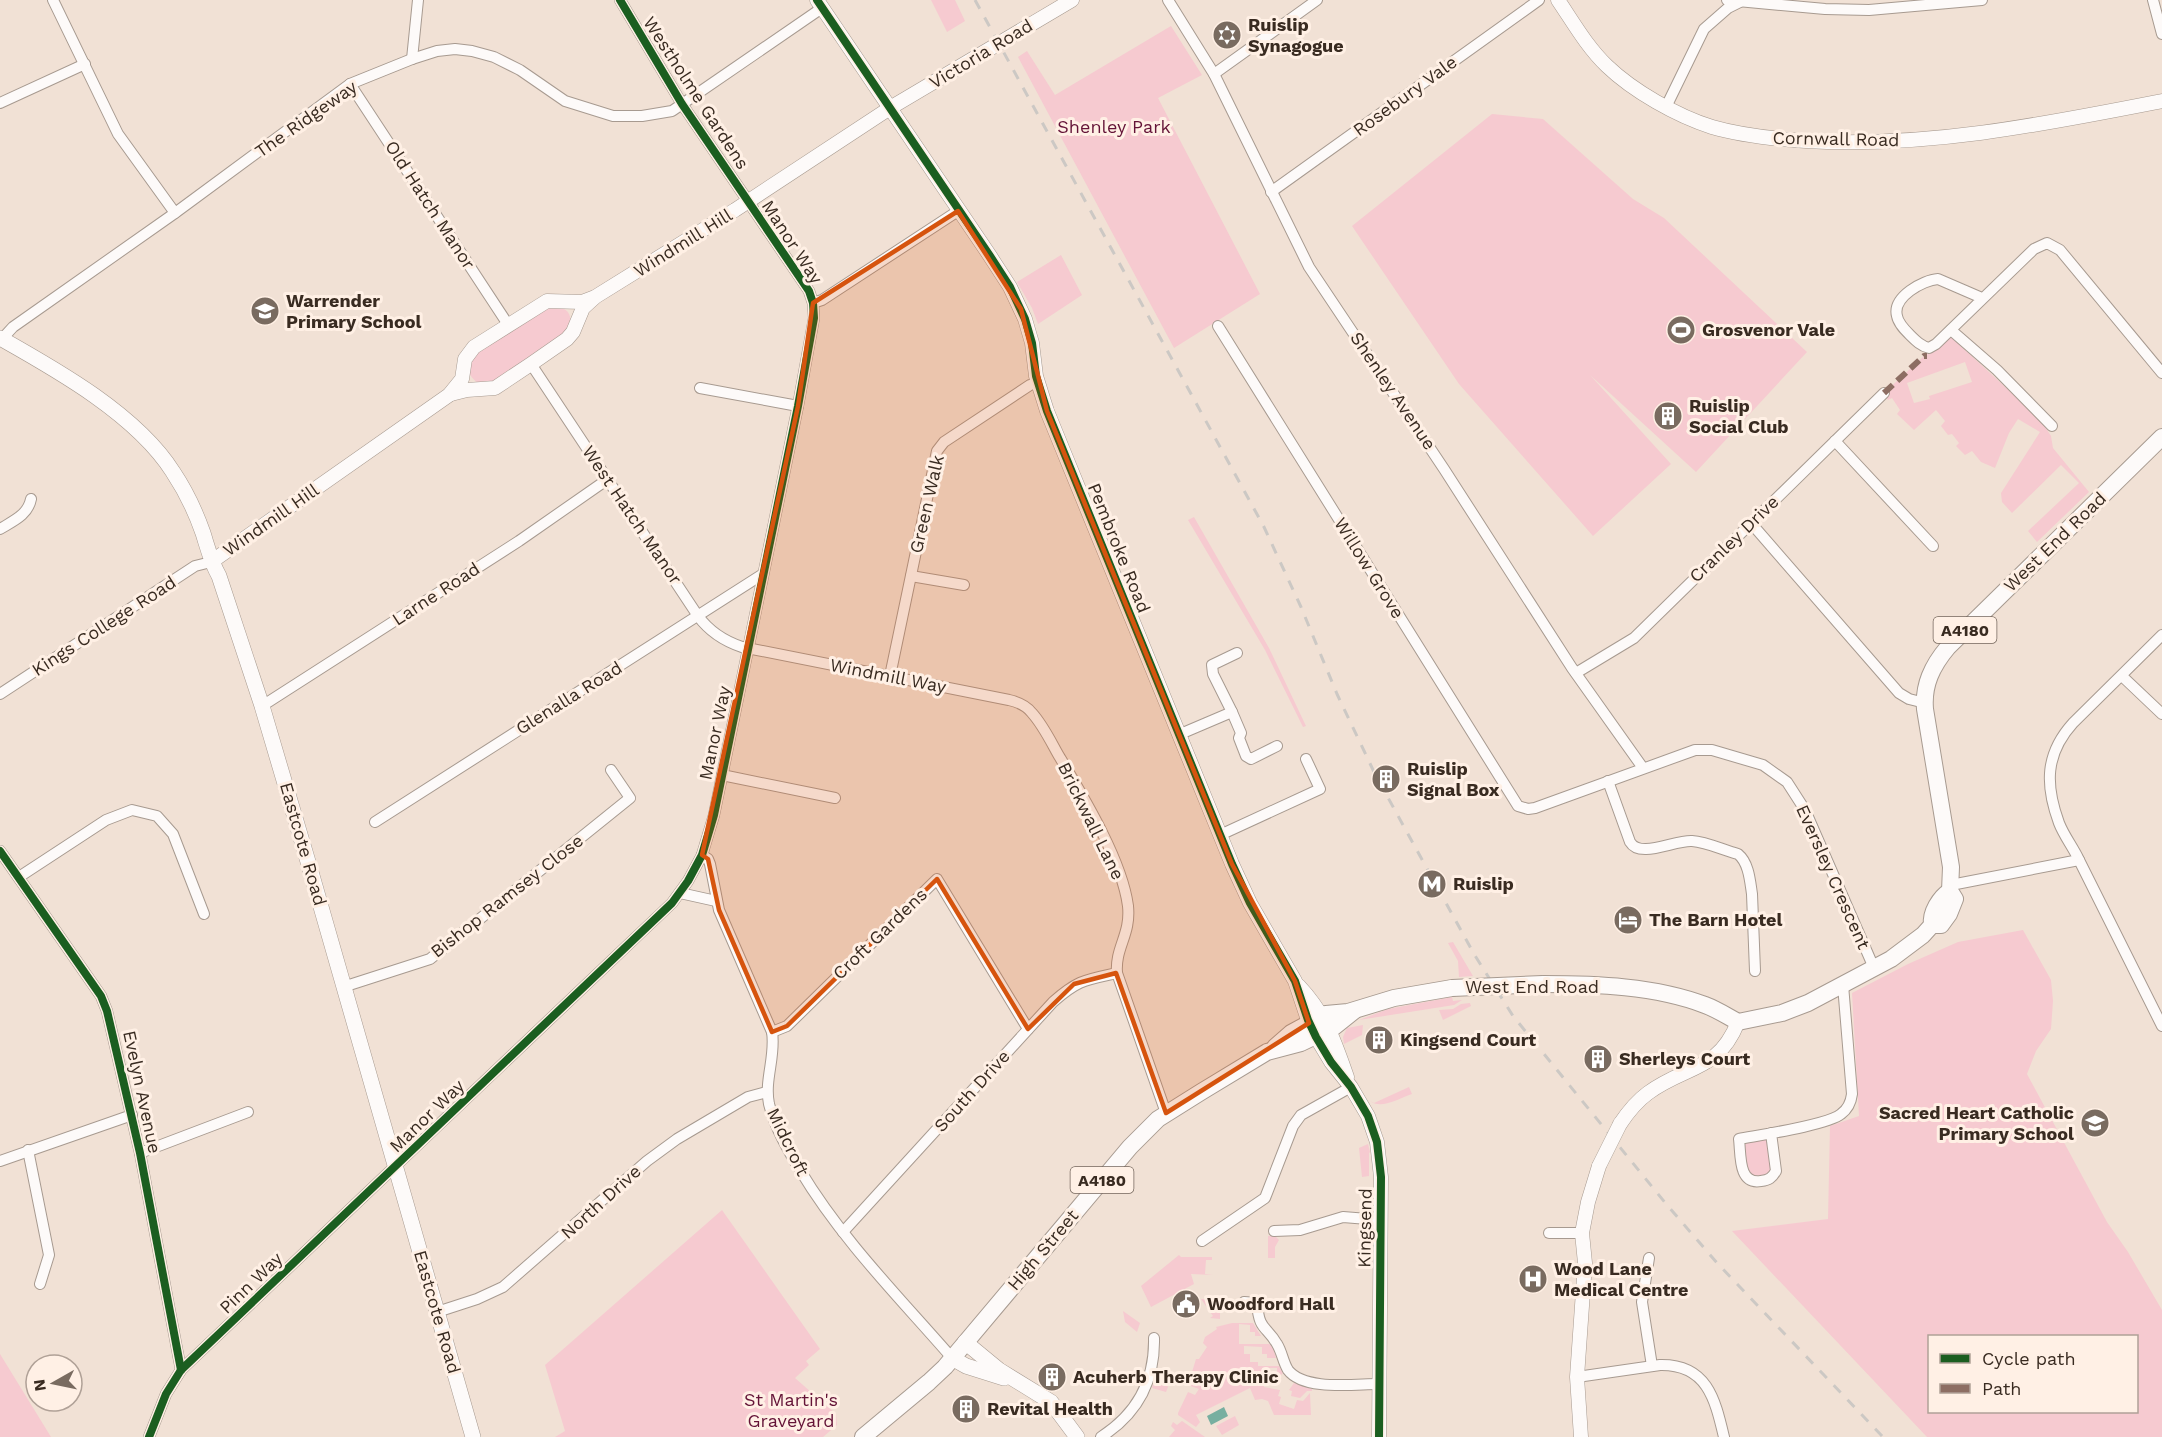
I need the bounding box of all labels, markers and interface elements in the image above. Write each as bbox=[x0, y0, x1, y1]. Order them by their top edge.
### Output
street label: Westholme Gardens bbox=[639, 12, 754, 173]
street label: Victoria Road bbox=[925, 14, 1036, 93]
place label: Ruislip Synagogue bbox=[1248, 14, 1344, 56]
synagogue icon: Ruislip Synagogue bbox=[1211, 19, 1243, 51]
street label: Rosebury Vale bbox=[1349, 51, 1461, 140]
street label: The Ridgeway bbox=[251, 75, 361, 162]
park label: Shenley Park bbox=[1057, 116, 1171, 137]
street label: Cornwall Road bbox=[1772, 127, 1900, 150]
street label: Old Hatch Manor bbox=[381, 137, 480, 273]
street label: Manor Way bbox=[758, 196, 828, 288]
street label: Windmill Hill bbox=[630, 204, 736, 281]
place label: Warrender Primary School bbox=[286, 290, 422, 332]
school or university icon: Warrender Primary School bbox=[249, 295, 281, 327]
sports icon: Grosvenor Vale bbox=[1665, 314, 1697, 346]
place label: Grosvenor Vale bbox=[1702, 319, 1835, 340]
street label: Shenley Avenue bbox=[1346, 328, 1441, 454]
place label: Ruislip Social Club bbox=[1689, 395, 1789, 437]
building icon: Ruislip Social Club bbox=[1652, 400, 1684, 432]
street label: West Hatch Manor bbox=[578, 441, 687, 588]
street label: Green Walk bbox=[905, 453, 948, 555]
street label: Windmill Hill bbox=[219, 479, 323, 560]
street label: Pembroke Road bbox=[1084, 480, 1155, 616]
street label: West End Road bbox=[1999, 487, 2110, 596]
street label: Cranley Drive bbox=[1685, 491, 1783, 586]
street label: Willow Grove bbox=[1330, 513, 1409, 622]
street label: Larne Road bbox=[388, 558, 483, 630]
street label: Kings College Road bbox=[28, 571, 180, 680]
road number: A4180 bbox=[1934, 617, 1996, 643]
street label: Windmill Way bbox=[828, 654, 949, 697]
street label: Glenalla Road bbox=[512, 657, 626, 739]
street label: Manor Way bbox=[694, 683, 735, 782]
place label: Ruislip Signal Box bbox=[1407, 758, 1500, 800]
street label: Brickwall Lane bbox=[1054, 759, 1129, 883]
building icon: Ruislip Signal Box bbox=[1370, 763, 1402, 795]
street label: Eastcote Road bbox=[276, 780, 331, 908]
street label: Eversley Crescent bbox=[1792, 801, 1875, 953]
street label: Bishop Ramsey Close bbox=[426, 830, 587, 962]
metro station icon: Ruislip bbox=[1416, 868, 1448, 900]
place label: Ruislip bbox=[1453, 873, 1514, 894]
street label: Croft Gardens bbox=[828, 884, 931, 984]
hotel icon: The Barn Hotel bbox=[1612, 904, 1644, 936]
place label: The Barn Hotel bbox=[1649, 909, 1782, 930]
street label: West End Road bbox=[1465, 976, 1599, 997]
building icon: Kingsend Court bbox=[1363, 1024, 1395, 1056]
street label: Evelyn Avenue bbox=[119, 1028, 166, 1155]
place label: Kingsend Court bbox=[1400, 1029, 1536, 1050]
building icon: Sherleys Court bbox=[1582, 1043, 1614, 1075]
street label: South Drive bbox=[929, 1045, 1014, 1136]
place label: Sherleys Court bbox=[1619, 1048, 1750, 1069]
street label: Manor Way bbox=[385, 1074, 469, 1156]
place label: Sacred Heart Catholic Primary School bbox=[1879, 1102, 2074, 1144]
street label: Midcroft bbox=[763, 1104, 814, 1180]
school or university icon: Sacred Heart Catholic Primary School bbox=[2079, 1107, 2111, 1139]
street label: North Drive bbox=[556, 1160, 645, 1243]
road number: A4180 bbox=[1070, 1167, 1134, 1193]
street label: Kingsend bbox=[1353, 1188, 1376, 1268]
street label: High Street bbox=[1003, 1205, 1083, 1294]
street label: Pinn Way bbox=[215, 1247, 287, 1318]
street label: Eastcote Road bbox=[410, 1248, 465, 1376]
place label: Wood Lane Medical Centre bbox=[1554, 1258, 1688, 1300]
hospital icon: Wood Lane Medical Centre bbox=[1517, 1263, 1549, 1295]
public building icon: Woodford Hall bbox=[1170, 1288, 1202, 1320]
place label: Woodford Hall bbox=[1207, 1293, 1335, 1314]
legend bbox=[1928, 1335, 2138, 1413]
text: Cycle path bbox=[1982, 1348, 2076, 1369]
north arrow bbox=[24, 1353, 84, 1413]
building icon: Acuherb Therapy Clinic bbox=[1036, 1361, 1068, 1393]
place label: Acuherb Therapy Clinic bbox=[1073, 1366, 1279, 1387]
text: N bbox=[29, 1378, 50, 1393]
text: Path bbox=[1982, 1378, 2022, 1399]
park label: St Martin's Graveyard bbox=[744, 1389, 838, 1431]
building icon: Revital Health bbox=[950, 1393, 982, 1425]
place label: Revital Health bbox=[987, 1398, 1113, 1419]

